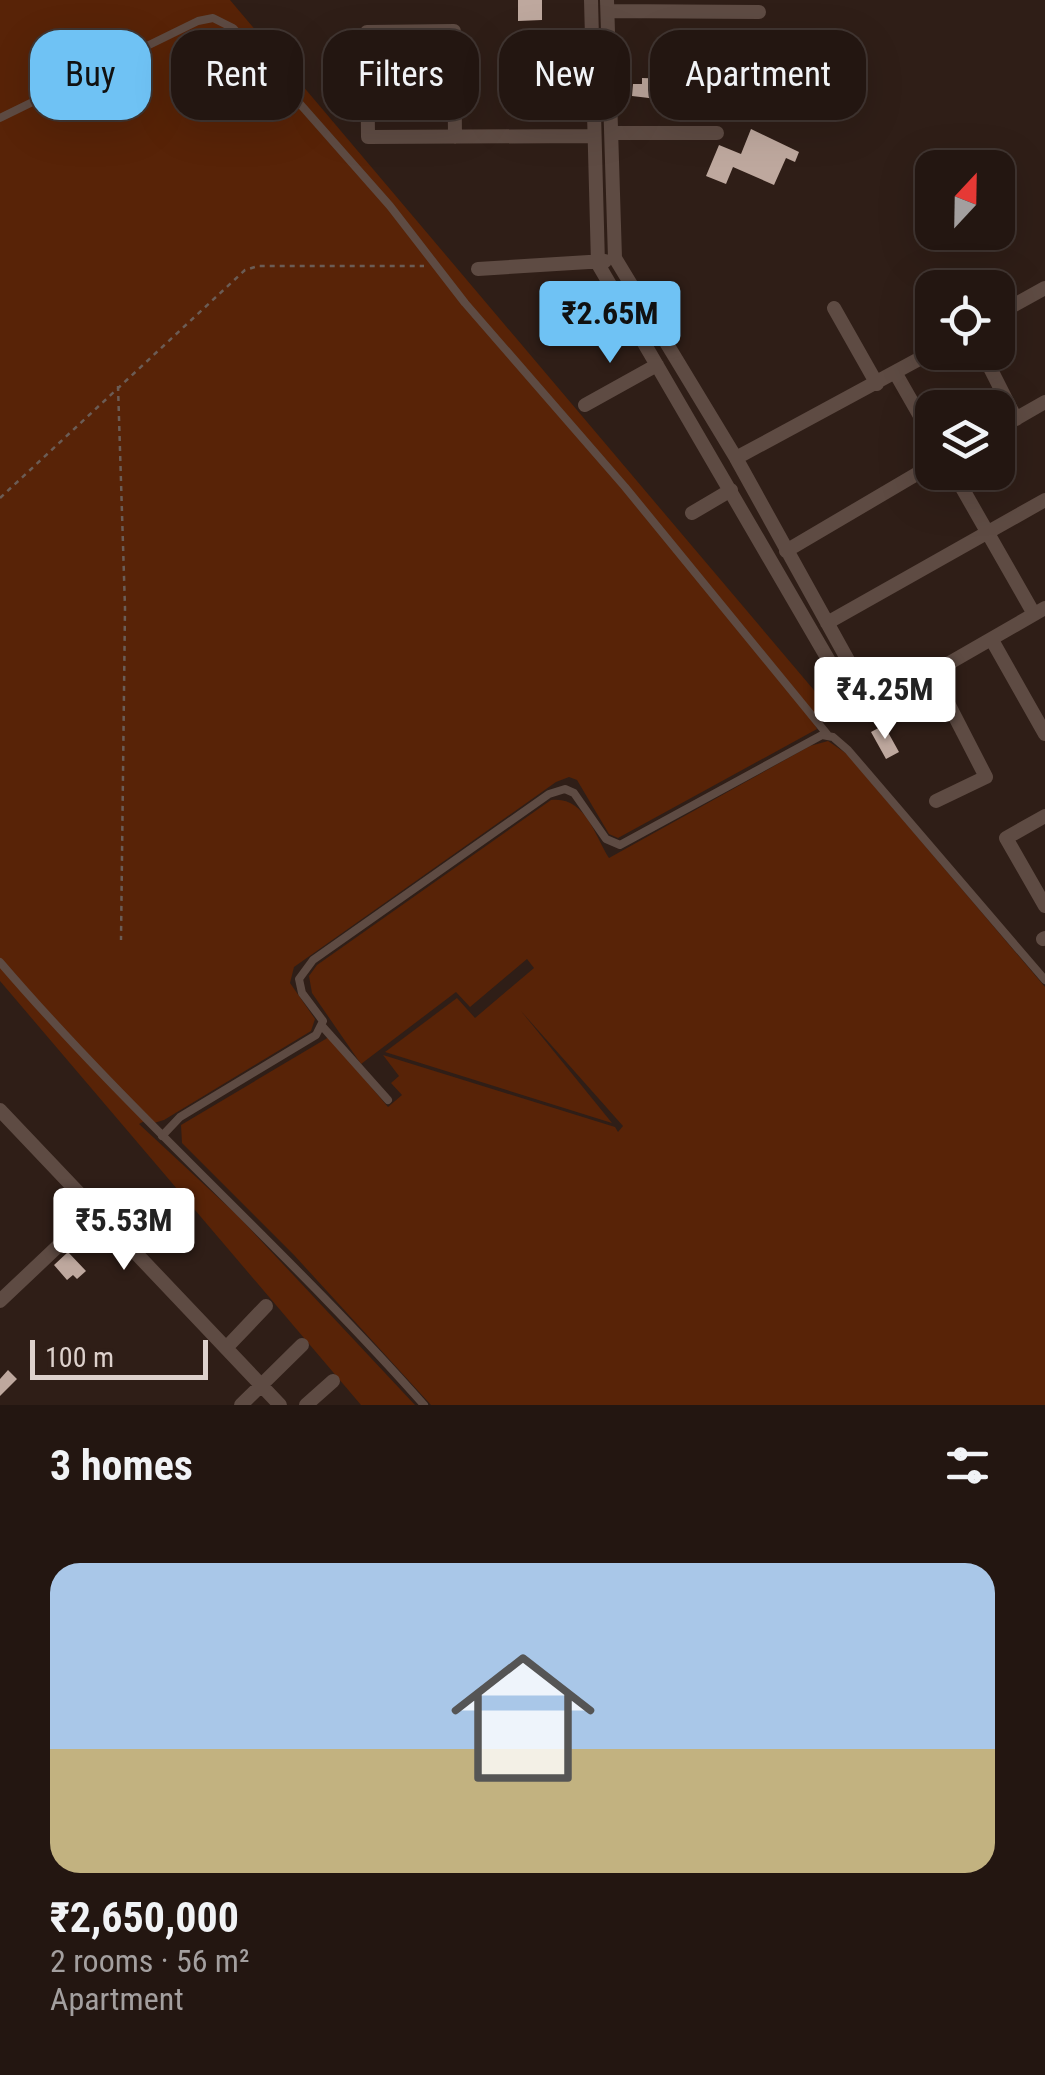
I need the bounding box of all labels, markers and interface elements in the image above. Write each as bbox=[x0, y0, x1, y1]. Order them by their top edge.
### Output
chip: Buy bbox=[30, 30, 151, 120]
chip: Rent bbox=[171, 30, 303, 120]
chip: Filters bbox=[323, 30, 479, 120]
chip: New bbox=[499, 30, 630, 120]
chip: Apartment bbox=[650, 30, 866, 120]
north arrow bbox=[915, 150, 1015, 250]
map controls bbox=[915, 150, 1015, 490]
button: locate bbox=[915, 270, 1015, 370]
pin: ₹2.65M bbox=[529, 281, 691, 366]
text: ₹2.65M bbox=[561, 294, 659, 332]
button: layers bbox=[915, 390, 1015, 490]
pin: ₹4.25M bbox=[804, 657, 966, 742]
text: ₹4.25M bbox=[836, 670, 934, 708]
pin: ₹5.53M bbox=[43, 1188, 205, 1273]
text: ₹5.53M bbox=[75, 1201, 173, 1239]
scale bar bbox=[30, 1335, 208, 1380]
text: 100 m bbox=[45, 1341, 114, 1374]
icon: filters bbox=[940, 1438, 995, 1493]
text: 3 homes bbox=[50, 1441, 193, 1490]
icon: home bbox=[433, 1628, 613, 1808]
text: ₹2,650,000 bbox=[50, 1893, 239, 1942]
text: 2 rooms · 56 m² bbox=[50, 1942, 249, 1980]
text: Apartment bbox=[50, 1980, 184, 2018]

